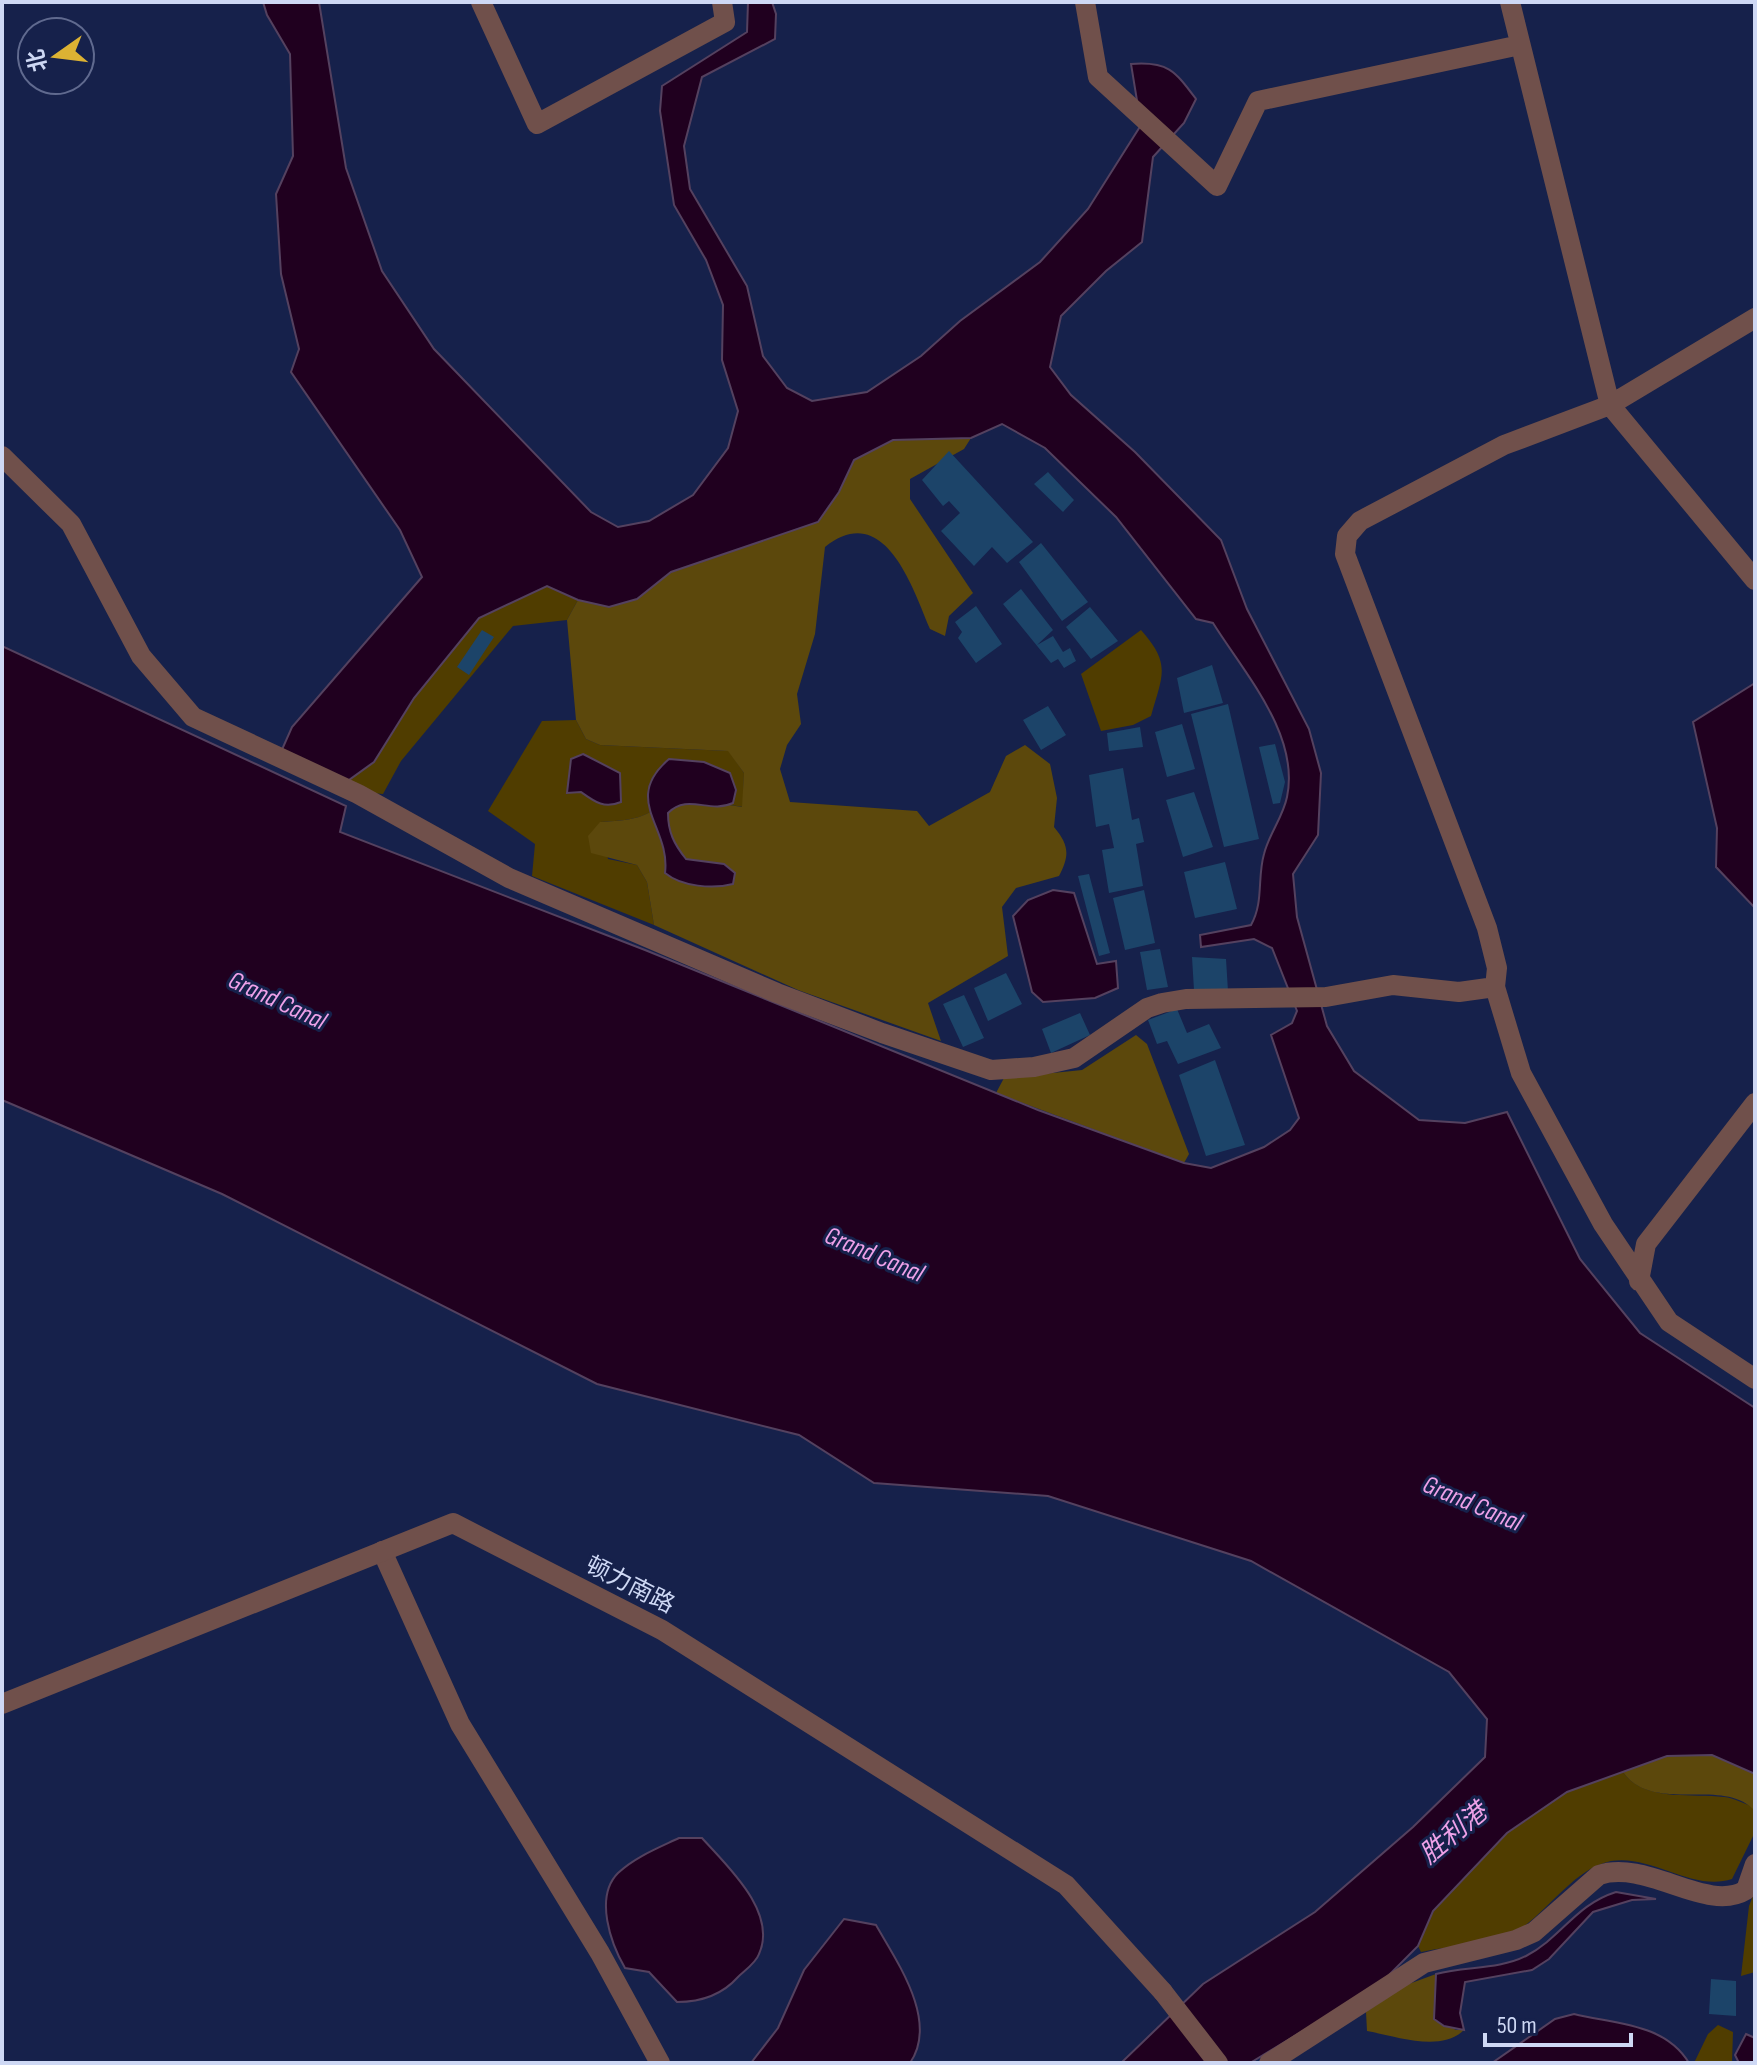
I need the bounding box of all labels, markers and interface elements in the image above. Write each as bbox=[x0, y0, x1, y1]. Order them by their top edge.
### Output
north arrow bbox=[16, 16, 96, 96]
text: 北 bbox=[22, 47, 54, 74]
water label: Grand Canal bbox=[223, 965, 332, 1038]
water label: Grand Canal bbox=[820, 1220, 929, 1290]
water label: Grand Canal bbox=[1418, 1469, 1527, 1539]
street label: 顿力南路 bbox=[581, 1550, 679, 1620]
water label: 胜利港 bbox=[1414, 1794, 1497, 1871]
scale bar bbox=[1485, 1997, 1631, 2047]
text: 50 m bbox=[1497, 2011, 1537, 2040]

